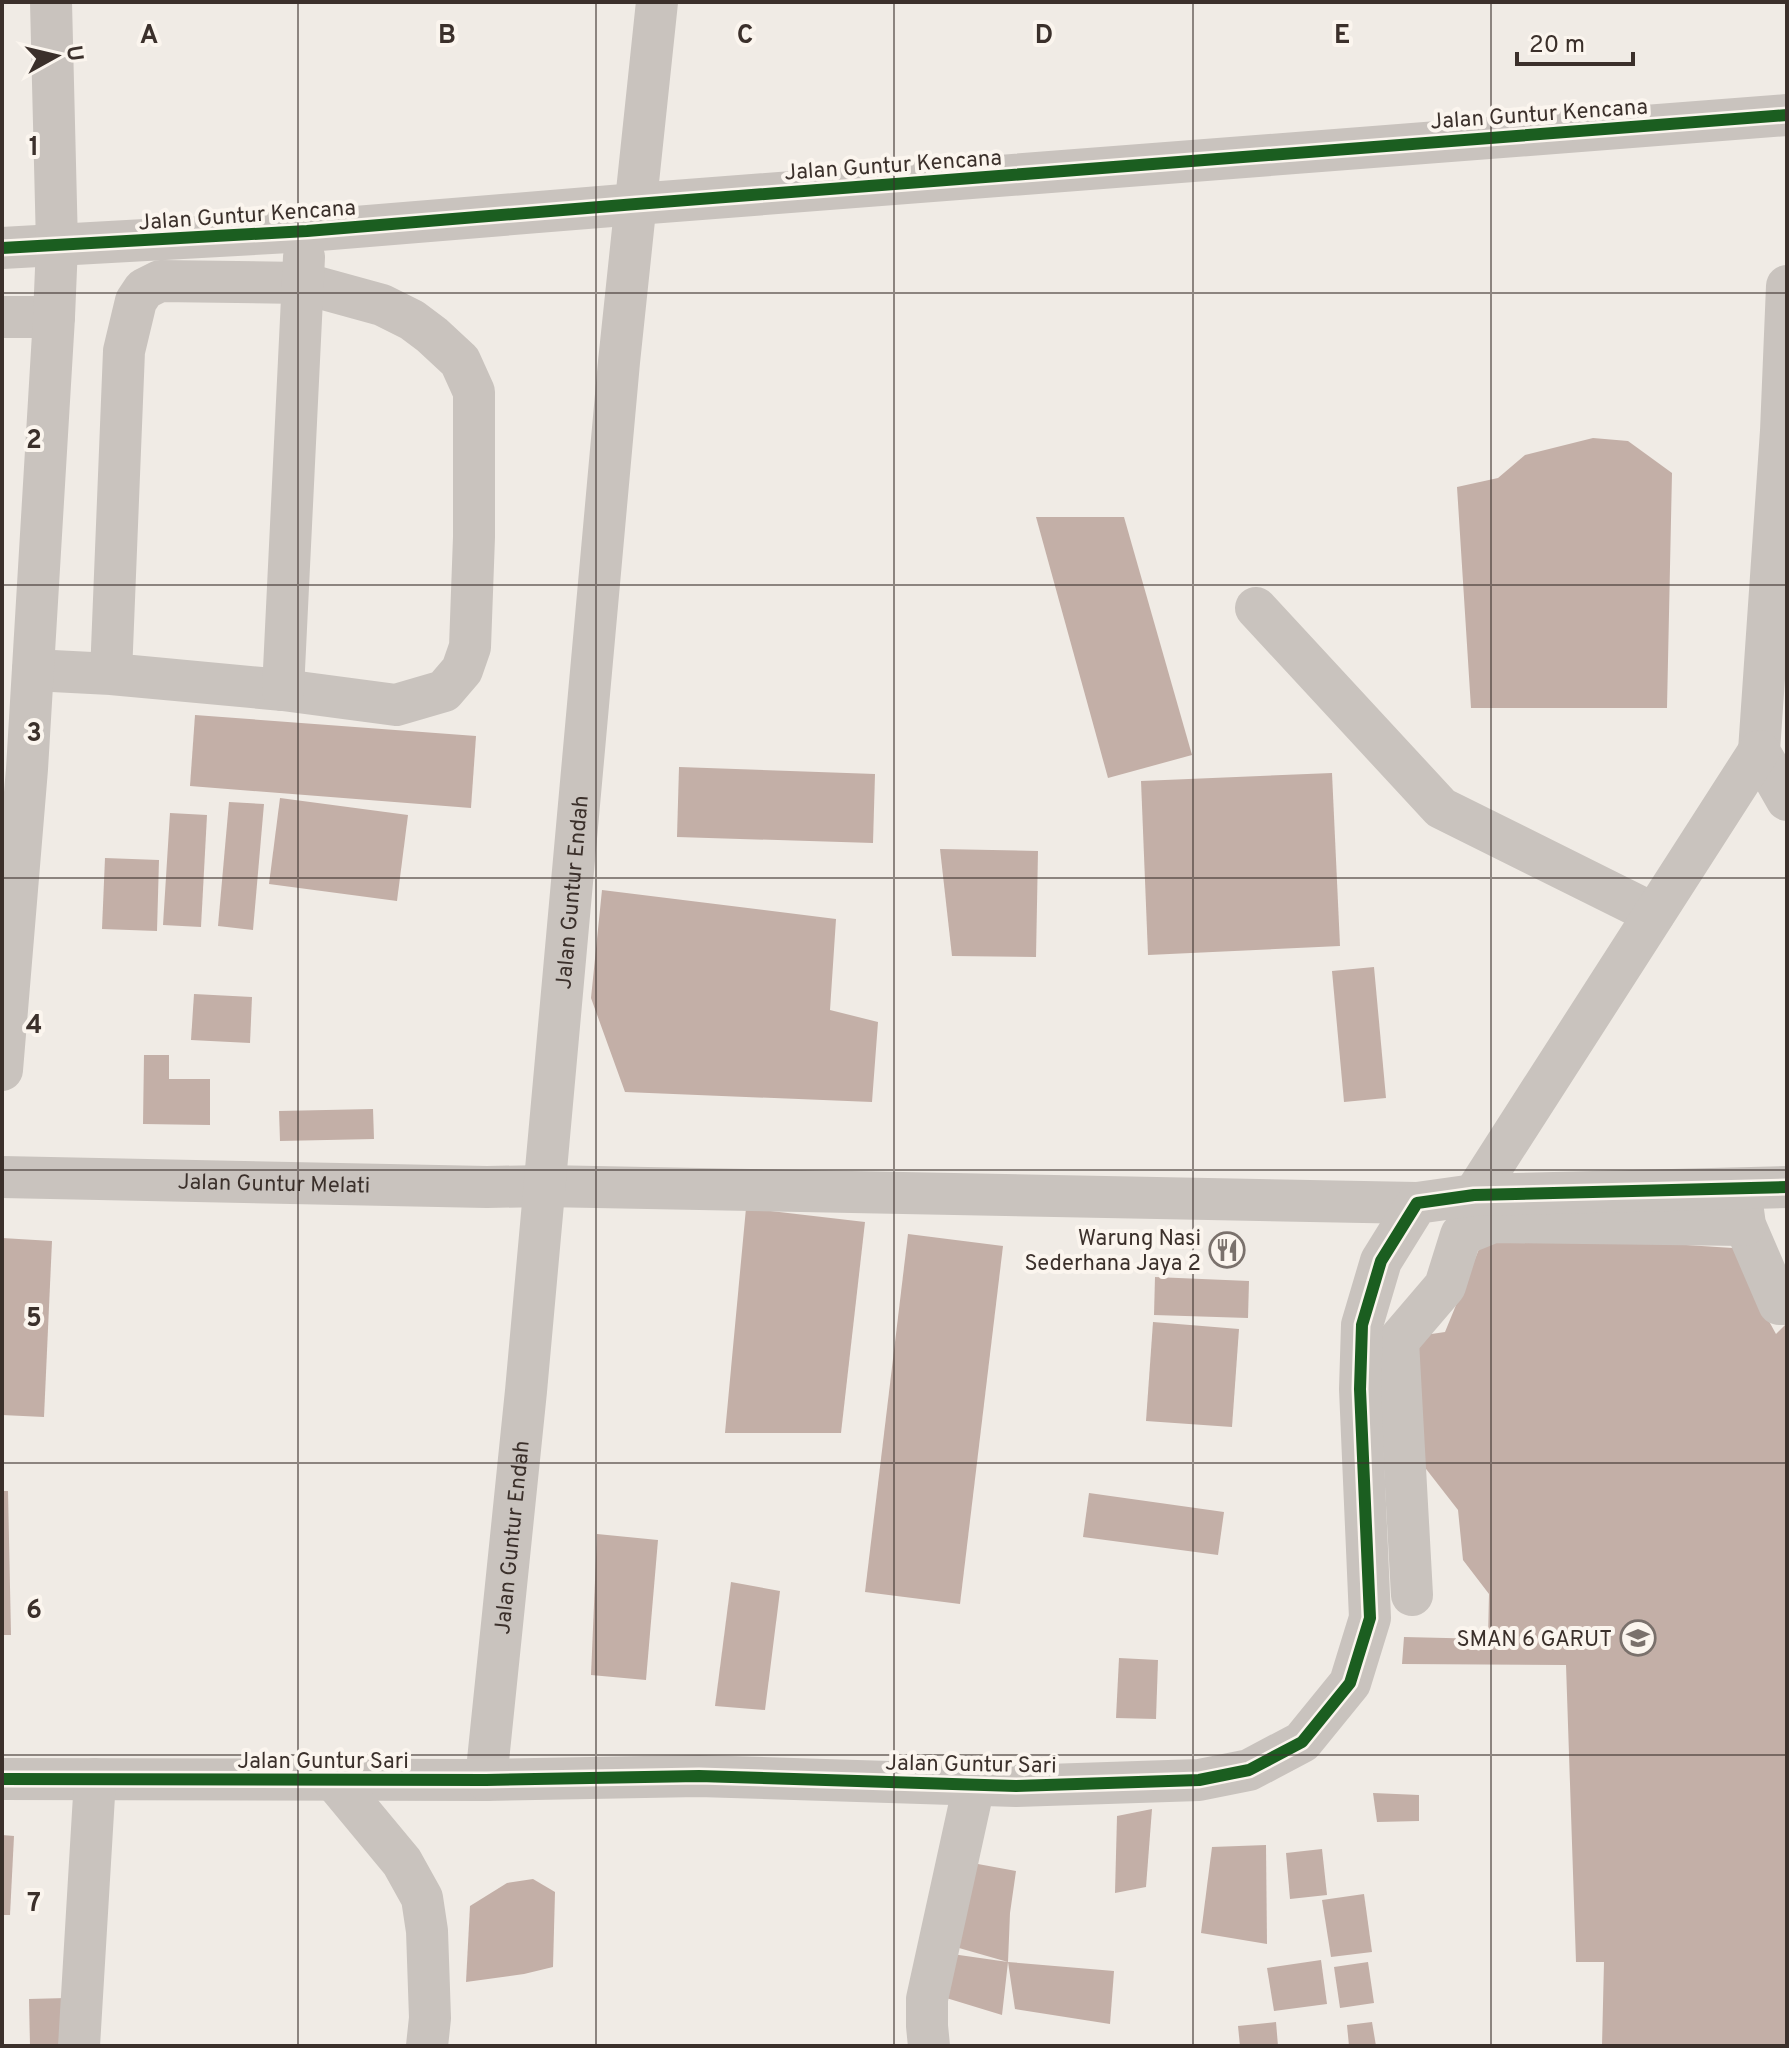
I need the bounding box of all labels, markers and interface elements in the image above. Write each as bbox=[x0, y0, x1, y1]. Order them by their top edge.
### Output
north arrow bbox=[16, 16, 96, 96]
scale bar bbox=[1517, 16, 1633, 66]
text: A bbox=[140, 20, 158, 53]
text: B bbox=[438, 20, 456, 53]
text: C bbox=[737, 20, 753, 53]
text: D bbox=[1035, 20, 1053, 53]
text: E bbox=[1334, 20, 1350, 53]
text: 20 m bbox=[1529, 31, 1585, 61]
text: U bbox=[59, 44, 88, 63]
street label: Jalan Guntur Kencana bbox=[1430, 94, 1649, 137]
text: 1 bbox=[29, 132, 39, 165]
street label: Jalan Guntur Kencana bbox=[784, 145, 1003, 188]
street label: Jalan Guntur Kencana bbox=[138, 195, 357, 238]
text: 2 bbox=[26, 425, 42, 458]
text: 3 bbox=[26, 718, 42, 751]
street label: Jalan Guntur Endah bbox=[551, 794, 596, 990]
text: 4 bbox=[26, 1010, 42, 1043]
street label: Jalan Guntur Melati bbox=[177, 1170, 370, 1201]
place label: Warung Nasi Sederhana Jaya 2 bbox=[1025, 1226, 1201, 1278]
restaurant icon: Warung Nasi Sederhana Jaya 2 bbox=[1208, 1231, 1246, 1269]
text: 5 bbox=[26, 1303, 42, 1336]
street label: Jalan Guntur Endah bbox=[490, 1439, 537, 1636]
text: 6 bbox=[26, 1595, 42, 1628]
school or university icon: SMAN 6 GARUT bbox=[1619, 1619, 1657, 1657]
place label: SMAN 6 GARUT bbox=[1456, 1627, 1612, 1654]
street label: Jalan Guntur Sari bbox=[237, 1749, 409, 1776]
street label: Jalan Guntur Sari bbox=[885, 1751, 1057, 1780]
text: 7 bbox=[27, 1888, 41, 1921]

